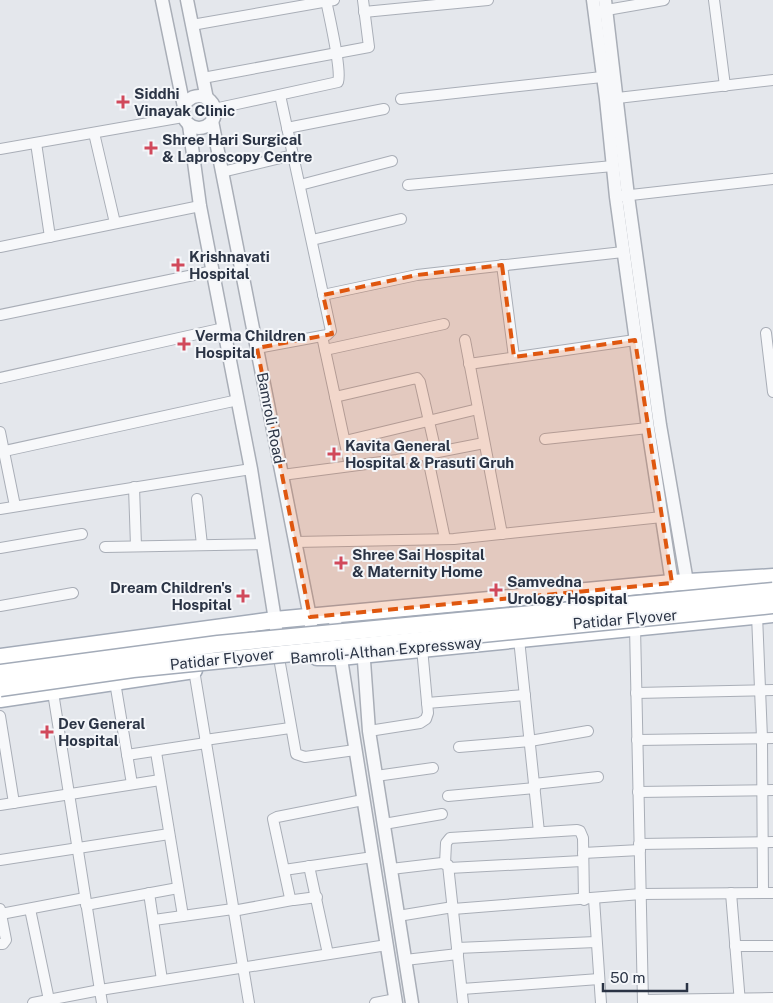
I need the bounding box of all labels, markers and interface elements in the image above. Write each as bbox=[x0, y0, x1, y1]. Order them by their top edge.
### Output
place label: Siddhi Vinayak Clinic bbox=[134, 85, 235, 119]
marker: Siddhi Vinayak Clinic bbox=[116, 95, 130, 109]
place label: Shree Hari Surgical & Laproscopy Centre bbox=[162, 131, 313, 165]
marker: Shree Hari Surgical & Laproscopy Centre bbox=[144, 141, 158, 155]
place label: Krishnavati Hospital bbox=[189, 248, 270, 282]
marker: Krishnavati Hospital bbox=[171, 258, 185, 272]
place label: Verma Children Hospital bbox=[195, 327, 306, 361]
marker: Verma Children Hospital bbox=[177, 337, 191, 351]
street label: Bamroli Road bbox=[254, 371, 288, 465]
place label: Kavita General Hospital & Prasuti Gruh bbox=[345, 437, 514, 471]
marker: Kavita General Hospital & Prasuti Gruh bbox=[327, 447, 341, 461]
place label: Shree Sai Hospital & Maternity Home bbox=[352, 546, 485, 580]
marker: Shree Sai Hospital & Maternity Home bbox=[334, 556, 348, 570]
place label: Samvedna Urology Hospital bbox=[507, 573, 628, 607]
place label: Dream Children's Hospital bbox=[110, 579, 232, 613]
marker: Samvedna Urology Hospital bbox=[489, 583, 503, 597]
marker: Dream Children's Hospital bbox=[236, 589, 250, 603]
street label: Patidar Flyover bbox=[572, 606, 678, 632]
street label: Bamroli-Althan Expressway bbox=[290, 633, 482, 667]
street label: Patidar Flyover bbox=[169, 645, 275, 673]
place label: Dev General Hospital bbox=[58, 715, 145, 749]
marker: Dev General Hospital bbox=[40, 725, 54, 739]
scale bar bbox=[603, 960, 687, 992]
text: 50 m bbox=[610, 969, 645, 986]

